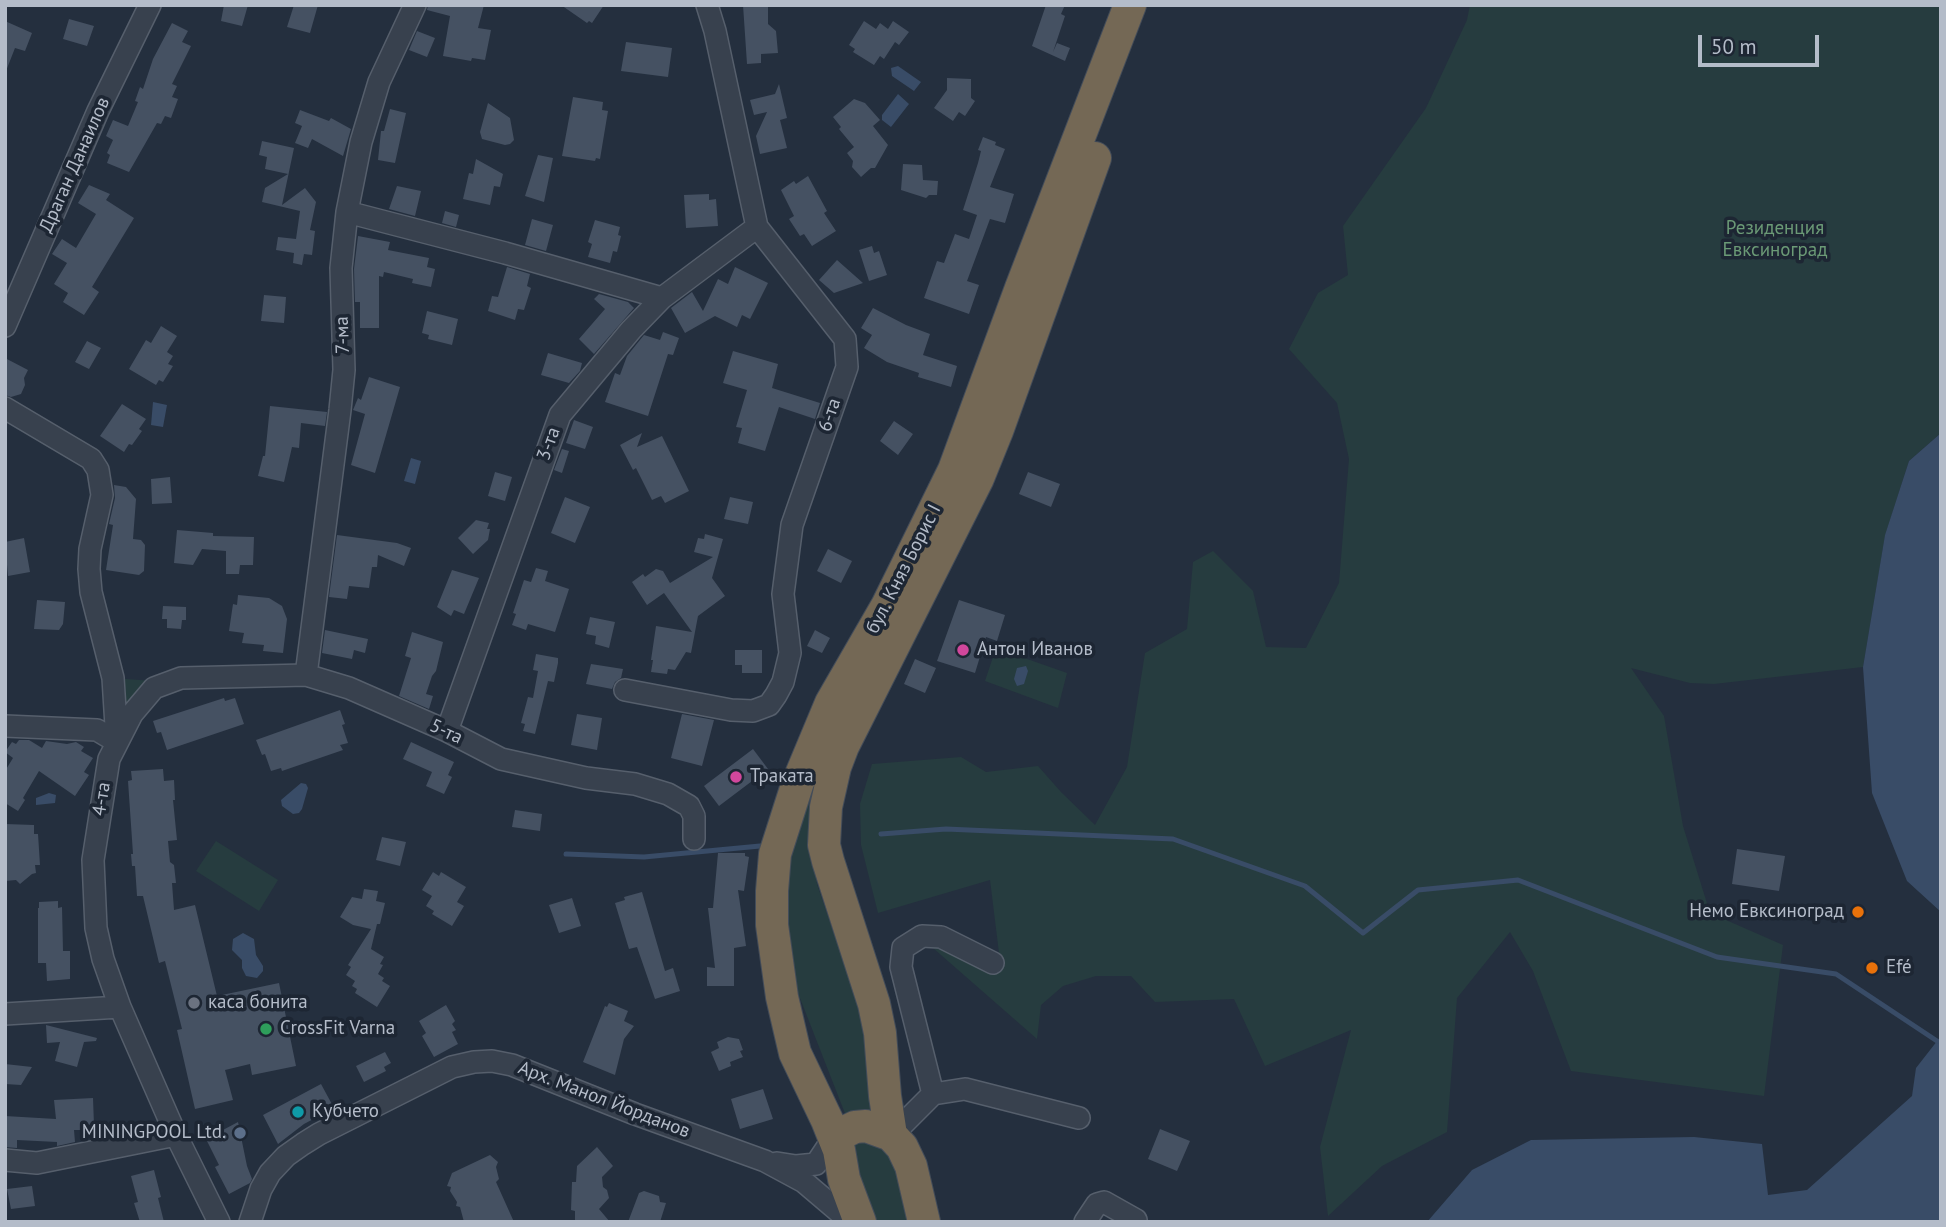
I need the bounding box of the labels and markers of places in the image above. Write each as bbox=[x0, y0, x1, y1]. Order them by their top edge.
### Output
place label: Антон Иванов bbox=[977, 639, 1093, 661]
marker: Антон Иванов bbox=[955, 642, 971, 658]
place label: Траката bbox=[750, 766, 814, 788]
marker: Траката bbox=[728, 769, 744, 785]
place label: Немо Евксиноград bbox=[1689, 901, 1844, 923]
marker: Немо Евксиноград bbox=[1850, 904, 1866, 920]
place label: Efé bbox=[1886, 957, 1912, 979]
marker: Efé bbox=[1864, 960, 1880, 976]
place label: каса бонита bbox=[208, 992, 308, 1014]
marker: каса бонита bbox=[186, 995, 202, 1011]
place label: CrossFit Varna bbox=[280, 1018, 395, 1040]
marker: CrossFit Varna bbox=[258, 1021, 274, 1037]
place label: Кубчето bbox=[312, 1101, 379, 1123]
marker: Кубчето bbox=[290, 1104, 306, 1120]
place label: MININGPOOL Ltd. bbox=[82, 1122, 226, 1144]
marker: MININGPOOL Ltd. bbox=[232, 1125, 248, 1141]

